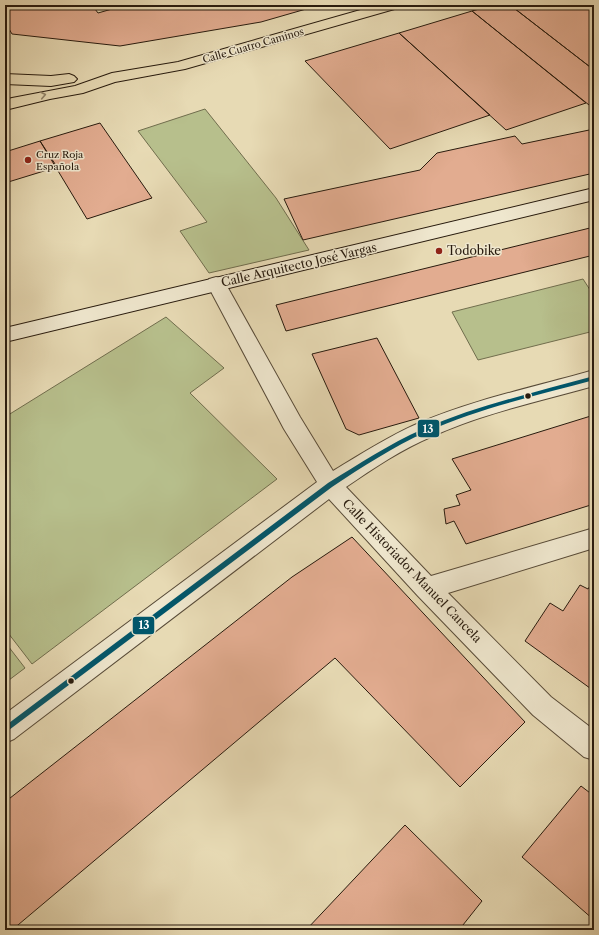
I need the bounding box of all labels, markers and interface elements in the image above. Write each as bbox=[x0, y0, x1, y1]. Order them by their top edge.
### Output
street label: Calle Cuatro Caminos bbox=[201, 25, 305, 66]
one-way arrow bbox=[39, 92, 46, 100]
place label: Cruz Roja Española bbox=[36, 148, 84, 173]
marker: Cruz Roja Española bbox=[23, 155, 33, 165]
street label: Calle Arquitecto José Vargas bbox=[220, 239, 378, 290]
place label: Todobike bbox=[447, 243, 501, 258]
marker: Todobike bbox=[434, 246, 444, 256]
unlabelled marker bbox=[523, 391, 533, 401]
line badge: 13 bbox=[417, 419, 440, 438]
text: 13 bbox=[422, 422, 434, 436]
street label: Calle Historiador Manuel Cancela bbox=[340, 496, 486, 646]
line badge: 13 bbox=[132, 616, 155, 635]
text: 13 bbox=[138, 618, 150, 632]
unlabelled marker bbox=[66, 676, 76, 686]

